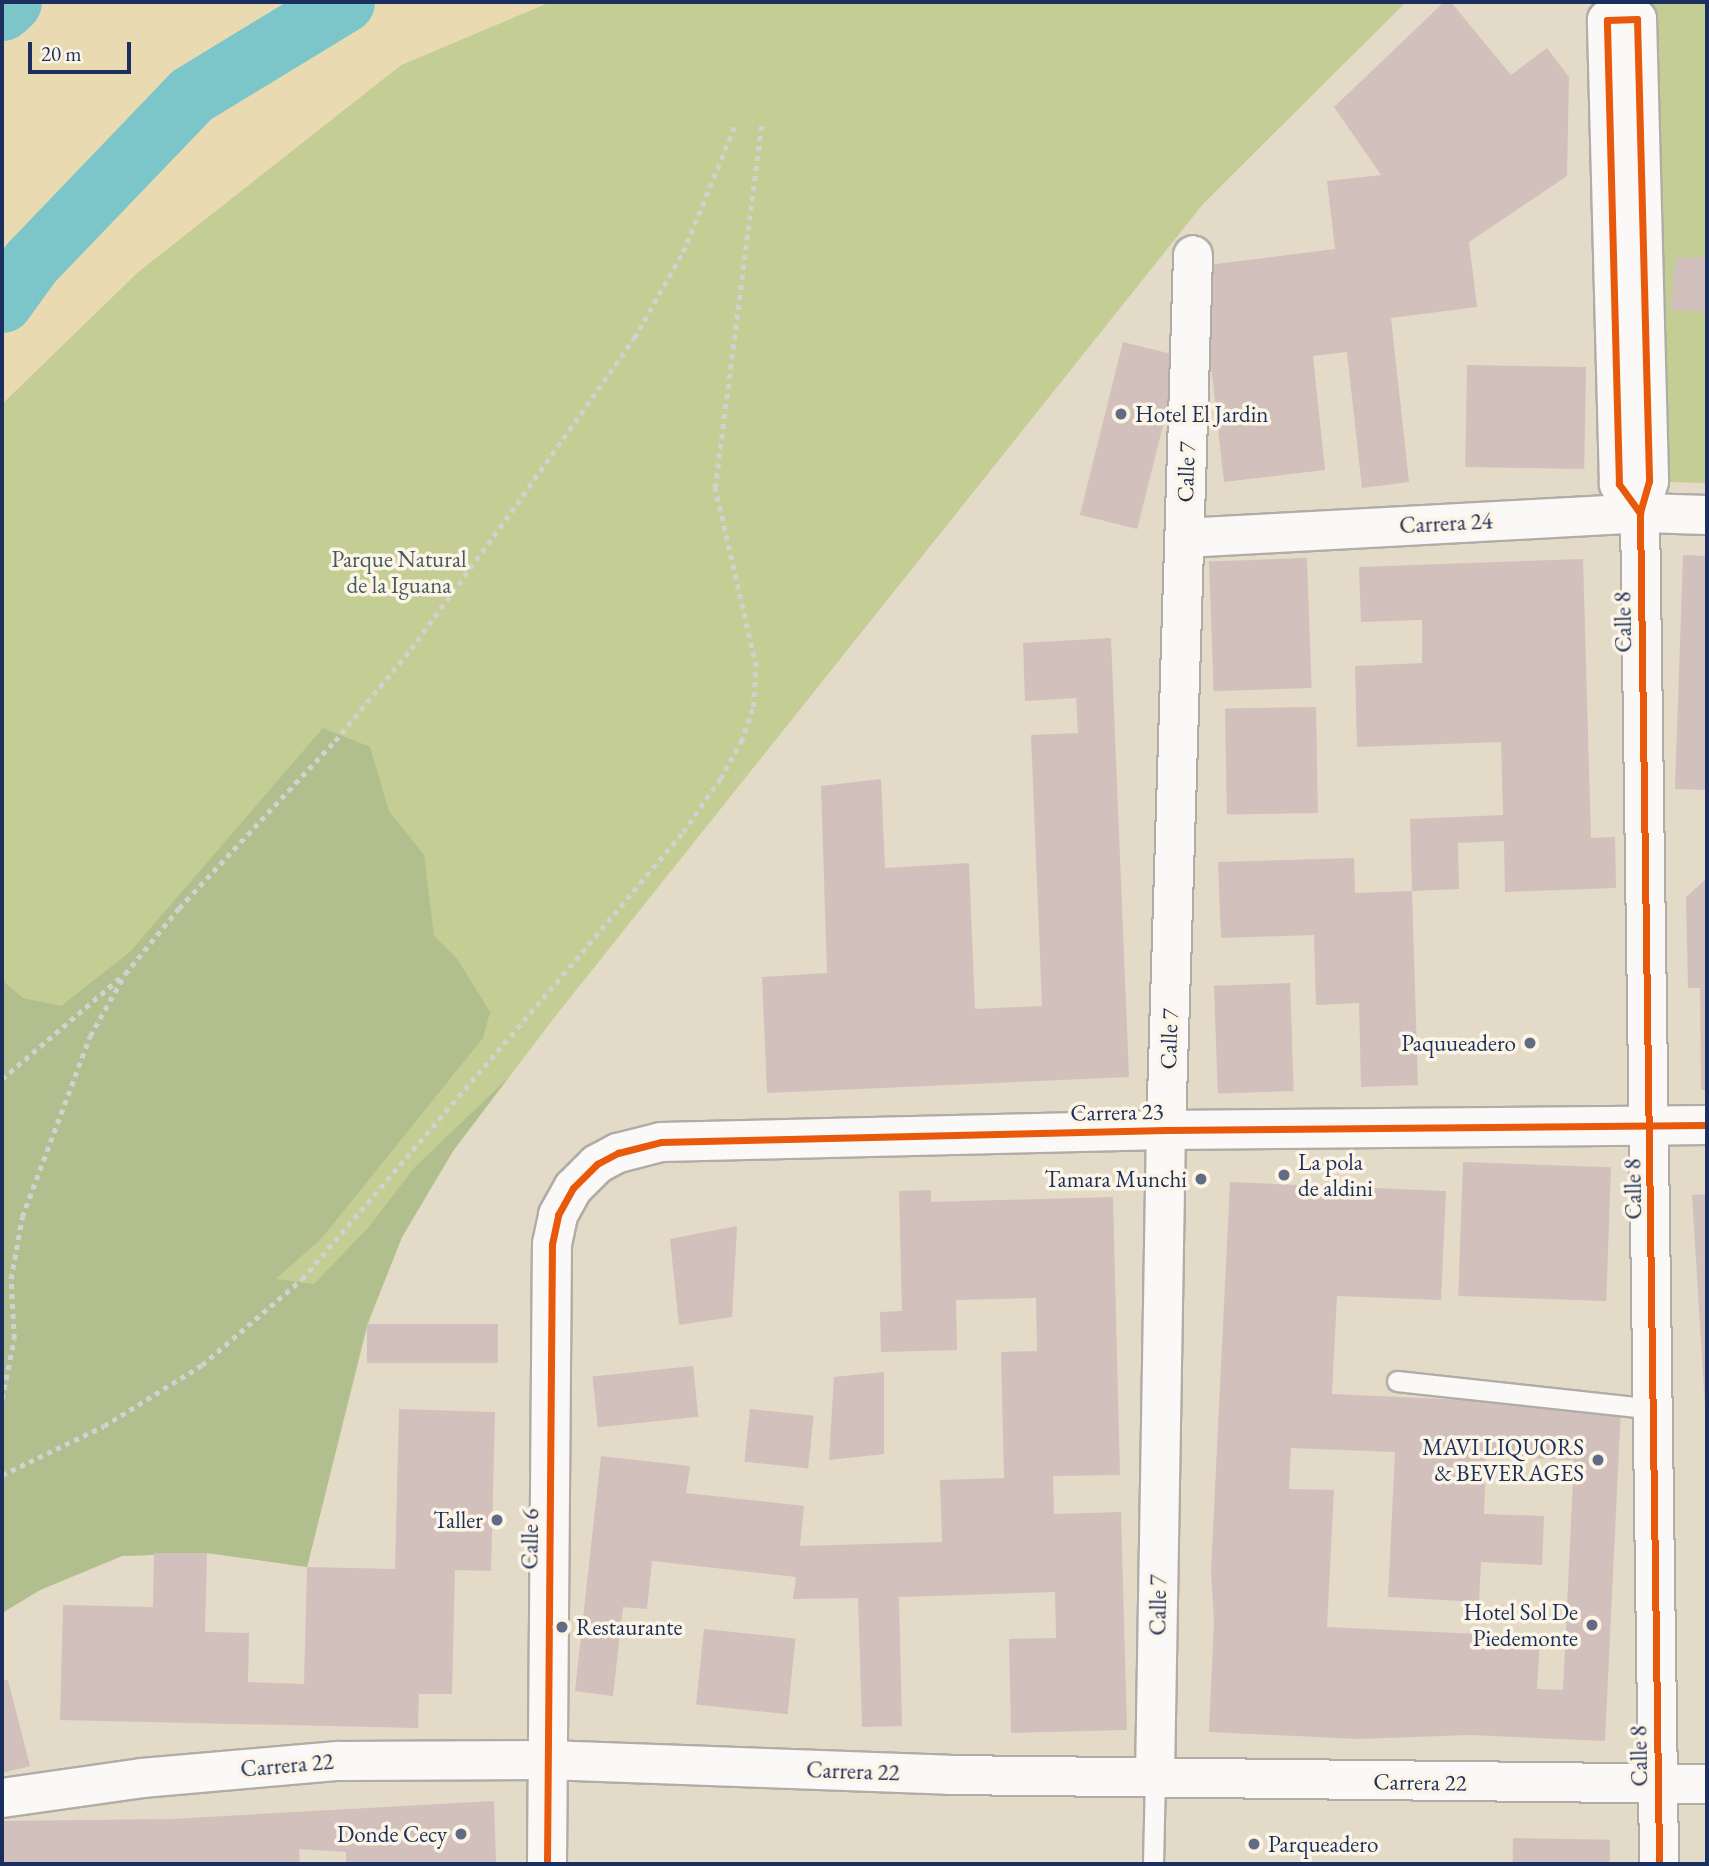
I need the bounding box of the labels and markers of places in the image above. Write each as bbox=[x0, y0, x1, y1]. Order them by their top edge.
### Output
place label: Hotel El Jardin bbox=[1135, 400, 1269, 428]
marker: Hotel El Jardin bbox=[1113, 406, 1129, 422]
place label: Paquueadero bbox=[1401, 1029, 1516, 1057]
marker: Paquueadero bbox=[1522, 1035, 1538, 1051]
place label: La pola de aldini bbox=[1298, 1148, 1373, 1202]
place label: Tamara Munchi bbox=[1044, 1165, 1187, 1193]
marker: La pola de aldini bbox=[1276, 1167, 1292, 1183]
marker: Tamara Munchi bbox=[1193, 1171, 1209, 1187]
place label: MAVI LIQUORS & BEVERAGES bbox=[1422, 1433, 1584, 1487]
marker: MAVI LIQUORS & BEVERAGES bbox=[1590, 1452, 1606, 1468]
place label: Taller bbox=[433, 1506, 483, 1534]
marker: Taller bbox=[489, 1512, 505, 1528]
place label: Hotel Sol De Piedemonte bbox=[1464, 1598, 1578, 1652]
place label: Restaurante bbox=[576, 1613, 683, 1641]
marker: Hotel Sol De Piedemonte bbox=[1584, 1617, 1600, 1633]
marker: Restaurante bbox=[554, 1619, 570, 1635]
place label: Donde Cecy bbox=[337, 1820, 447, 1848]
marker: Donde Cecy bbox=[453, 1826, 469, 1842]
place label: Parqueadero bbox=[1268, 1830, 1378, 1858]
marker: Parqueadero bbox=[1246, 1836, 1262, 1852]

